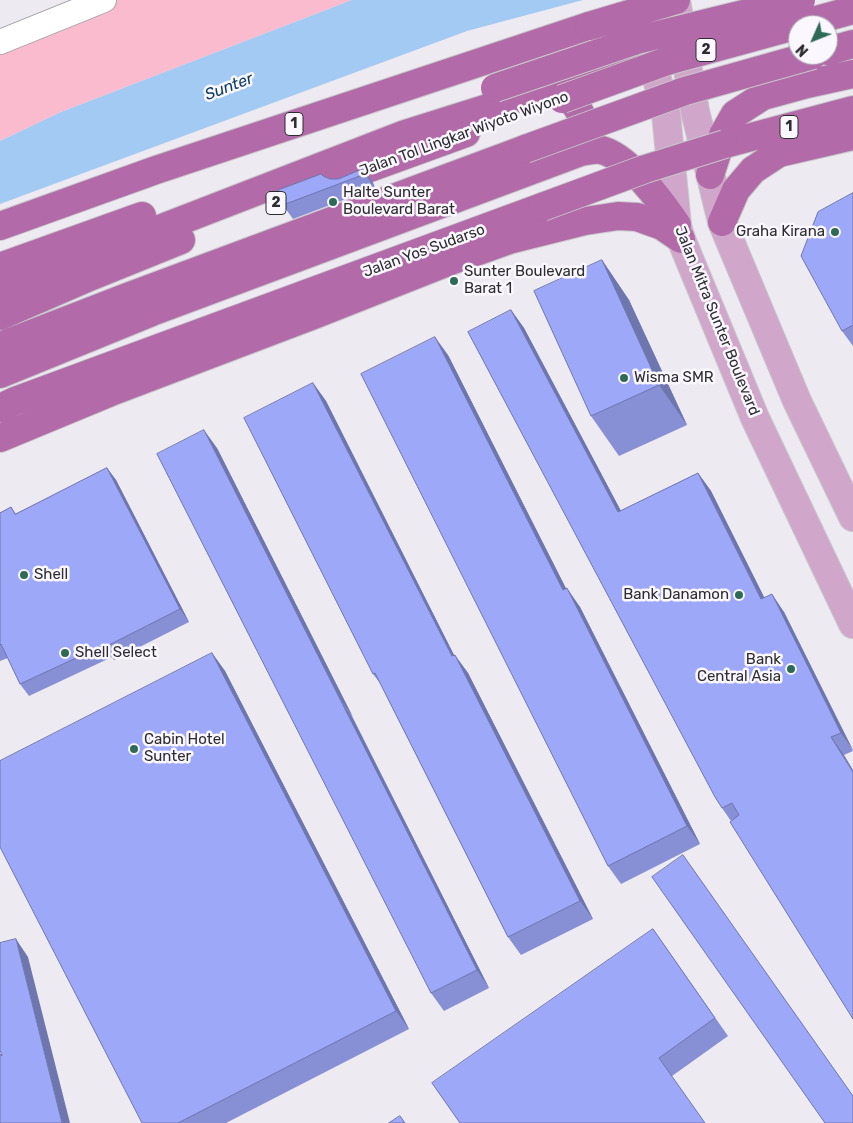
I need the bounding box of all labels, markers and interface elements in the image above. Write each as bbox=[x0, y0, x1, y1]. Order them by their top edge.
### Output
north arrow bbox=[788, 15, 838, 65]
road number: 2 bbox=[696, 38, 716, 62]
text: N bbox=[793, 41, 812, 60]
water label: Sunter bbox=[202, 69, 256, 105]
street label: Jalan Tol Lingkar Wiyoto Wiyono bbox=[357, 88, 571, 180]
road number: 1 bbox=[285, 112, 303, 136]
road number: 1 bbox=[780, 115, 798, 138]
place label: Halte Sunter Boulevard Barat bbox=[343, 184, 455, 219]
road number: 2 bbox=[266, 192, 286, 214]
marker: Halte Sunter Boulevard Barat bbox=[327, 196, 339, 208]
street label: Jalan Yos Sudarso bbox=[361, 221, 487, 281]
place label: Graha Kirana bbox=[736, 223, 825, 241]
street label: Jalan Mitra Sunter Boulevard bbox=[671, 224, 763, 418]
marker: Graha Kirana bbox=[829, 226, 841, 238]
place label: Sunter Boulevard Barat 1 bbox=[464, 263, 585, 298]
marker: Sunter Boulevard Barat 1 bbox=[448, 275, 460, 287]
place label: Wisma SMR bbox=[634, 369, 714, 387]
marker: Wisma SMR bbox=[618, 372, 630, 384]
place label: Shell bbox=[34, 566, 68, 584]
marker: Shell bbox=[18, 569, 30, 581]
place label: Bank Danamon bbox=[623, 586, 729, 604]
marker: Bank Danamon bbox=[733, 589, 745, 601]
place label: Shell Select bbox=[75, 644, 157, 662]
marker: Shell Select bbox=[59, 647, 71, 659]
place label: Bank Central Asia bbox=[697, 651, 781, 686]
marker: Bank Central Asia bbox=[785, 663, 797, 675]
place label: Cabin Hotel Sunter bbox=[144, 731, 225, 766]
marker: Cabin Hotel Sunter bbox=[128, 743, 140, 755]

